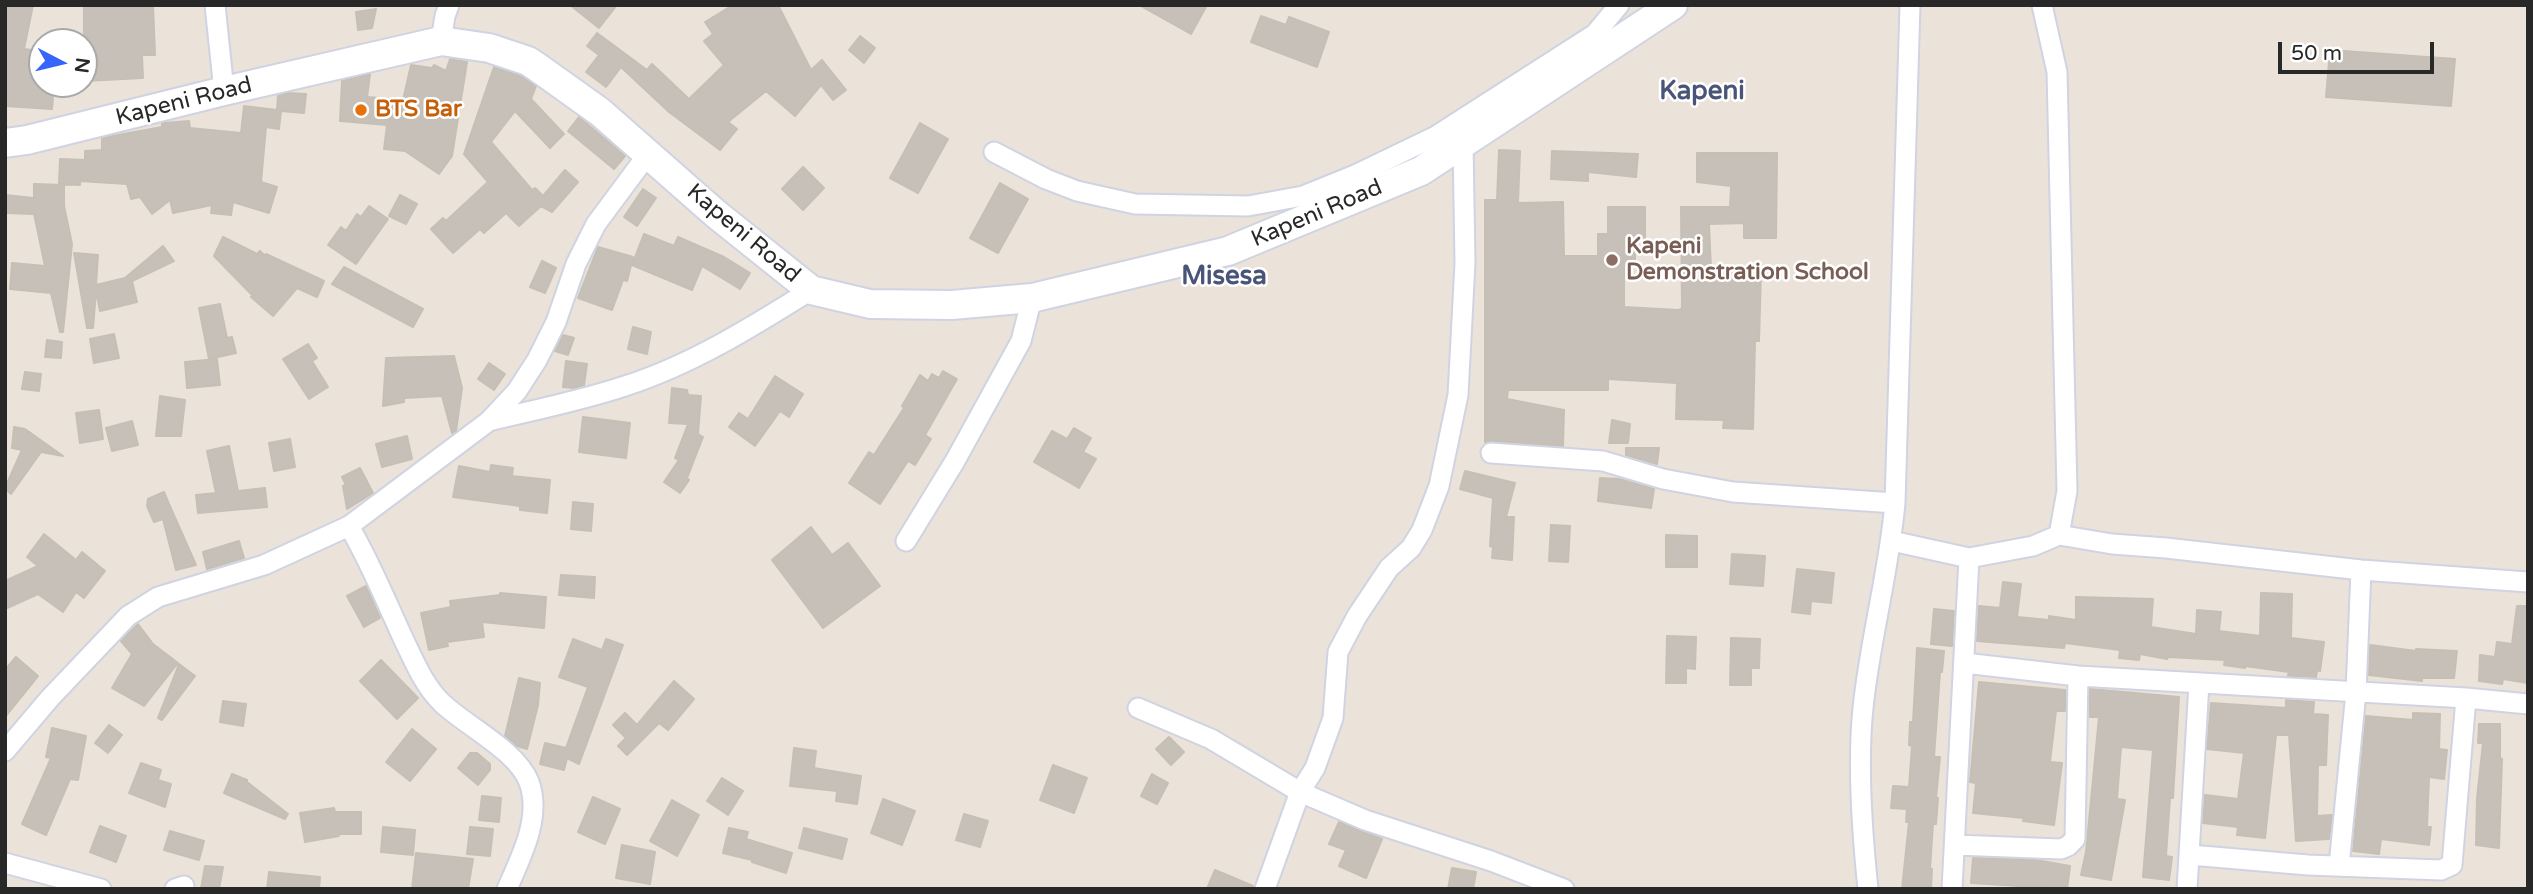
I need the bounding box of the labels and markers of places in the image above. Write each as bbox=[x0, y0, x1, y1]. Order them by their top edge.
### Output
place label: BTS Bar bbox=[375, 96, 462, 124]
marker: BTS Bar bbox=[353, 102, 369, 118]
place label: Kapeni Demonstration School bbox=[1626, 233, 1869, 287]
marker: Kapeni Demonstration School bbox=[1604, 252, 1620, 268]

